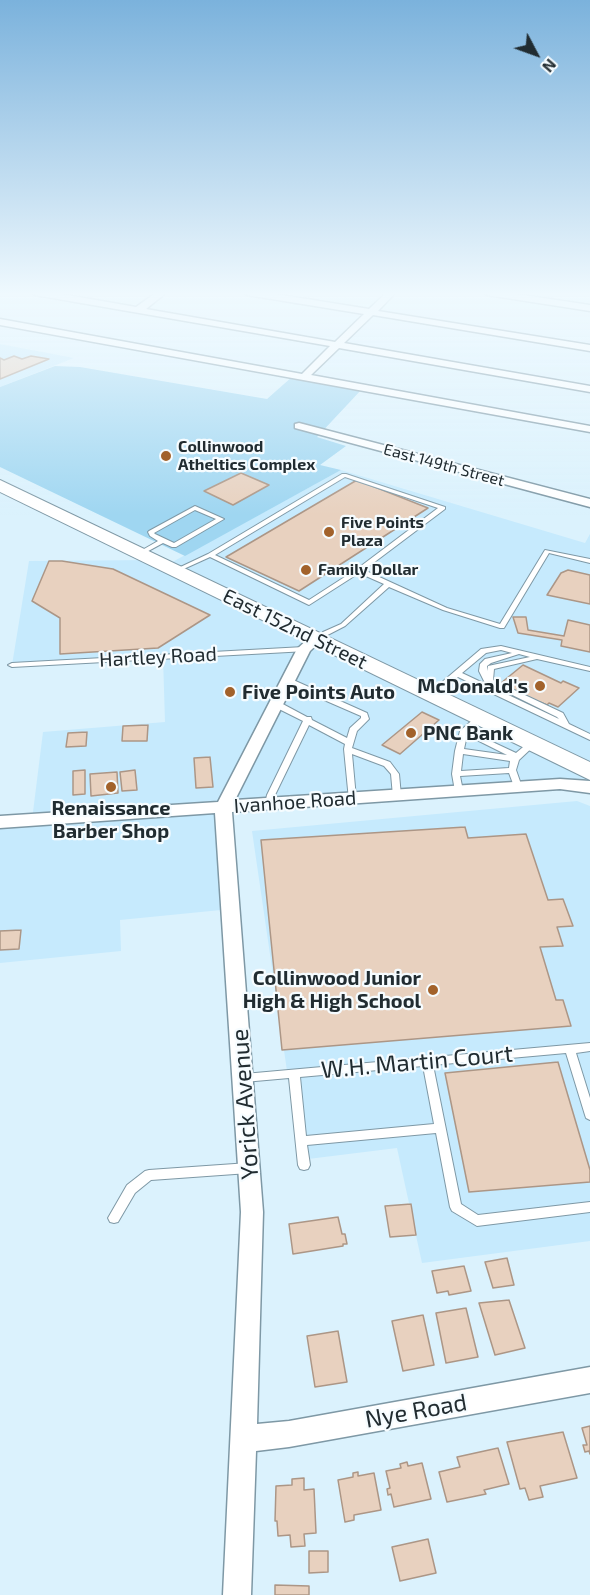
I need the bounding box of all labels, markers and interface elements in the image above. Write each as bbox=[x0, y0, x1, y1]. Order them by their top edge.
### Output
north arrow bbox=[506, 24, 566, 84]
text: N bbox=[539, 56, 561, 77]
place label: Collinwood Atheltics Complex bbox=[178, 437, 315, 475]
street label: East 149th Street bbox=[381, 440, 507, 490]
marker: Collinwood Atheltics Complex bbox=[159, 449, 173, 463]
place label: Five Points Plaza bbox=[341, 513, 424, 551]
marker: Five Points Plaza bbox=[322, 525, 336, 539]
place label: Family Dollar bbox=[318, 560, 418, 580]
marker: Family Dollar bbox=[299, 563, 313, 577]
street label: East 152nd Street bbox=[219, 584, 371, 674]
street label: Hartley Road bbox=[99, 642, 217, 672]
place label: McDonald's bbox=[417, 674, 528, 698]
marker: McDonald's bbox=[533, 679, 547, 693]
place label: Five Points Auto bbox=[242, 680, 395, 704]
marker: Five Points Auto bbox=[223, 685, 237, 699]
place label: PNC Bank bbox=[423, 721, 513, 745]
marker: PNC Bank bbox=[404, 726, 418, 740]
marker: Renaissance Barber Shop bbox=[104, 780, 118, 794]
street label: Ivanhoe Road bbox=[233, 786, 357, 818]
place label: Renaissance Barber Shop bbox=[51, 796, 171, 843]
place label: Collinwood Junior High & High School bbox=[243, 966, 421, 1013]
marker: Collinwood Junior High & High School bbox=[426, 983, 440, 997]
street label: Yorick Avenue bbox=[225, 1028, 265, 1180]
street label: W.H. Martin Court bbox=[320, 1039, 514, 1085]
street label: Nye Road bbox=[363, 1388, 469, 1434]

